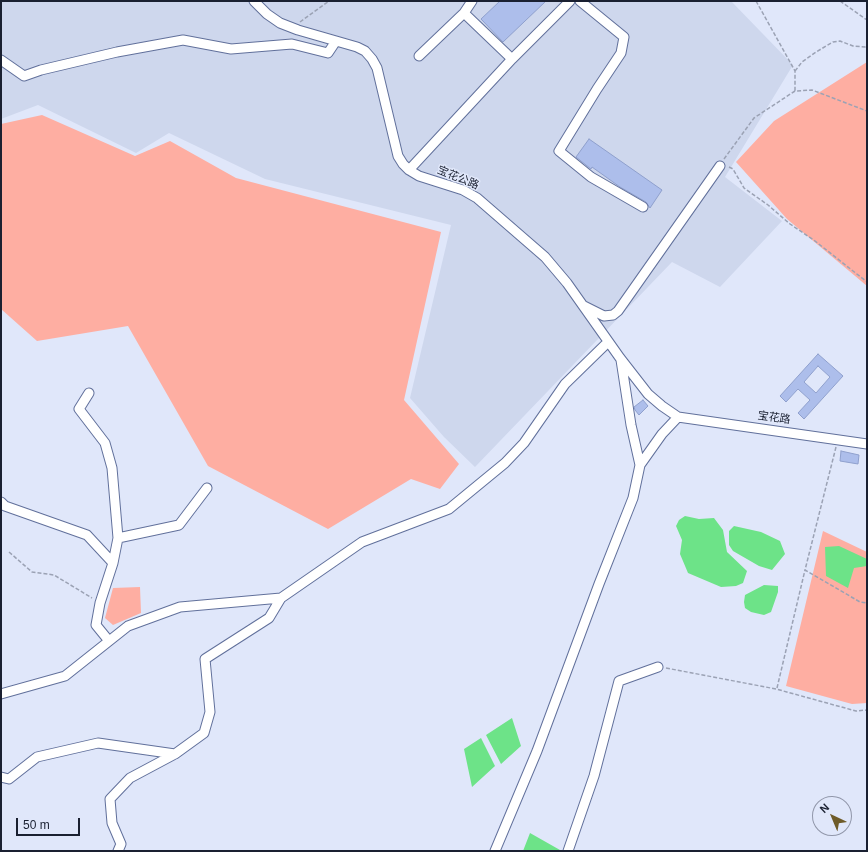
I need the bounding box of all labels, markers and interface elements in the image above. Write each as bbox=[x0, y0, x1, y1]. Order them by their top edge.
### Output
street label: 宝花公路 bbox=[435, 164, 481, 192]
street label: 宝花路 bbox=[757, 409, 791, 427]
north arrow bbox=[812, 796, 852, 836]
text: N bbox=[817, 801, 831, 815]
scale bar bbox=[18, 810, 82, 836]
text: 50 m bbox=[23, 818, 50, 832]

